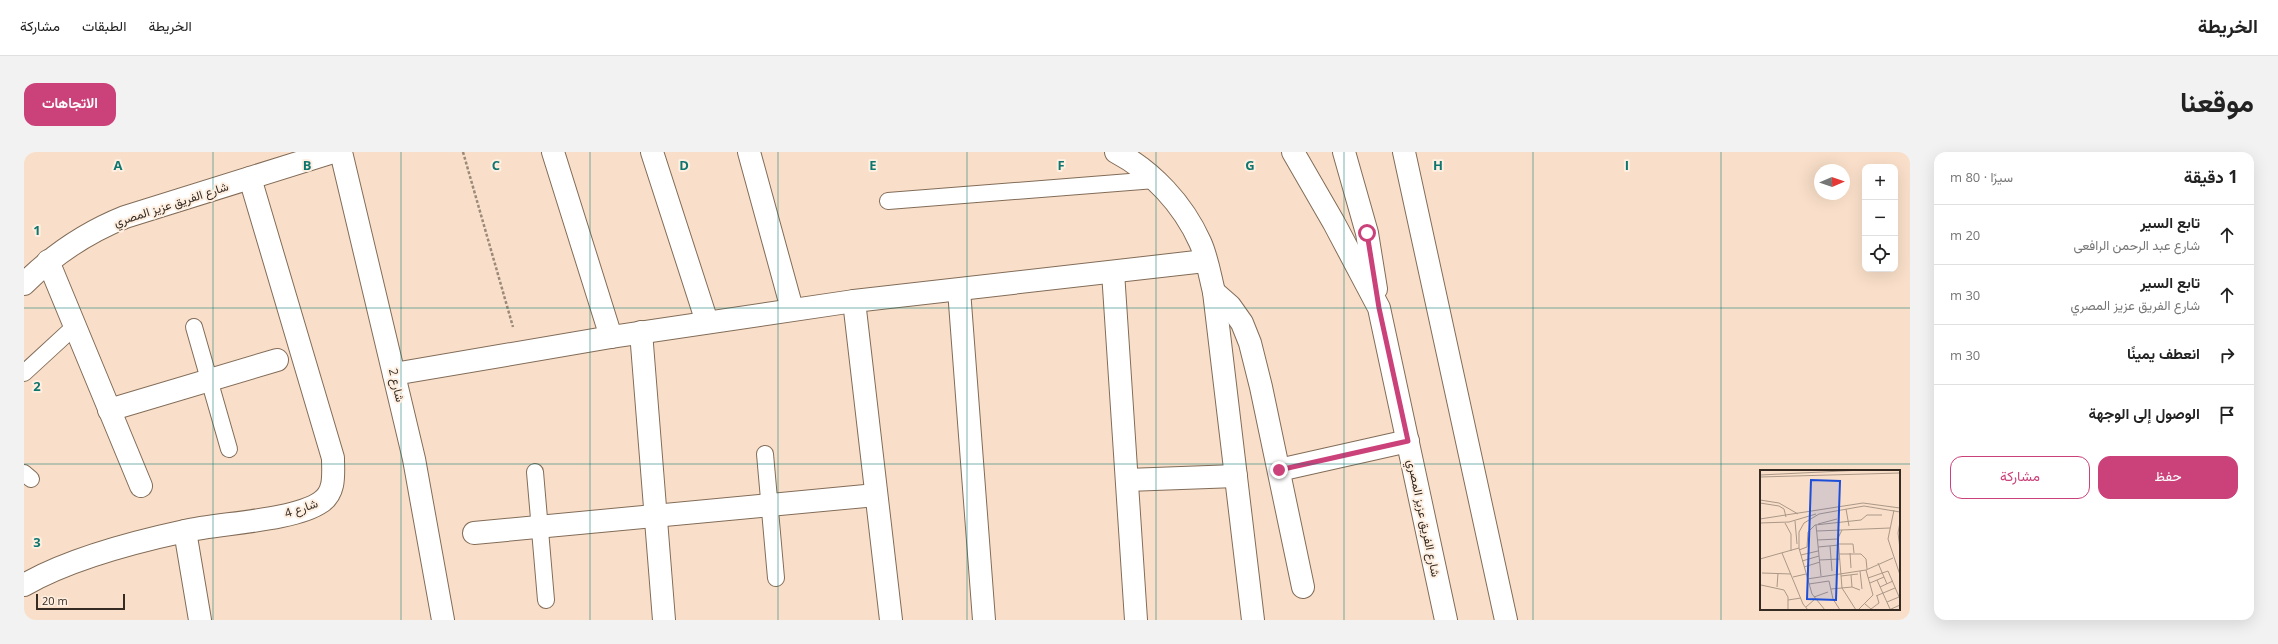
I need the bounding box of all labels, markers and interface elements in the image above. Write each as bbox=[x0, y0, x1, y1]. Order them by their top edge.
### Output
text: الخريطة bbox=[2198, 13, 2258, 39]
text: مشاركة bbox=[20, 16, 60, 35]
text: الطبقات bbox=[82, 16, 126, 35]
text: الخريطة bbox=[148, 16, 192, 35]
text: موقعنا bbox=[2180, 82, 2254, 120]
button: الاتجاهات bbox=[24, 83, 116, 126]
text: A bbox=[114, 156, 123, 174]
text: B bbox=[303, 156, 312, 174]
text: C bbox=[492, 156, 500, 174]
text: D bbox=[679, 156, 689, 174]
text: E bbox=[869, 156, 877, 174]
text: F bbox=[1057, 156, 1065, 174]
text: G bbox=[1245, 156, 1255, 174]
text: H bbox=[1433, 156, 1443, 174]
text: I bbox=[1625, 156, 1629, 174]
north arrow bbox=[1814, 164, 1850, 200]
map controls bbox=[1862, 164, 1898, 272]
button: + bbox=[1862, 164, 1898, 200]
text: 1 دقيقة bbox=[2184, 165, 2238, 188]
text: سيرًا · 80 m bbox=[1950, 168, 2013, 186]
street label: شارع الفريق عزيز المصري bbox=[112, 177, 231, 232]
button: − bbox=[1862, 200, 1898, 236]
text: تابع السير bbox=[2140, 212, 2200, 232]
text: 1 bbox=[33, 221, 41, 239]
route start bbox=[1358, 224, 1376, 242]
icon: ahead bbox=[2216, 224, 2238, 246]
text: 20 m bbox=[1950, 226, 1980, 244]
button: locate bbox=[1862, 236, 1898, 272]
text: شارع عبد الرحمن الرافعى bbox=[2073, 236, 2200, 254]
text: تابع السير bbox=[2140, 272, 2200, 292]
icon: ahead bbox=[2216, 284, 2238, 306]
text: 30 m bbox=[1950, 286, 1980, 304]
text: شارع الفريق عزيز المصري bbox=[2071, 296, 2200, 314]
text: انعطف يمينًا bbox=[2127, 343, 2200, 363]
icon: right bbox=[2216, 344, 2238, 366]
text: 30 m bbox=[1950, 346, 1980, 364]
street label: شارع 2 bbox=[384, 366, 409, 404]
text: 2 bbox=[33, 377, 41, 395]
text: الوصول إلى الوجهة bbox=[2089, 403, 2200, 423]
icon: arrive bbox=[2216, 404, 2238, 426]
button: مشاركة bbox=[1950, 456, 2090, 499]
button: حفظ bbox=[2098, 456, 2238, 499]
street label: شارع الفريق عزيز المصري bbox=[1401, 458, 1445, 579]
route end bbox=[1270, 461, 1288, 479]
inset map bbox=[1760, 470, 1900, 610]
street label: شارع 4 bbox=[282, 494, 320, 523]
text: 3 bbox=[33, 533, 41, 551]
scale bar bbox=[36, 592, 125, 611]
text: 20 m bbox=[42, 593, 68, 608]

